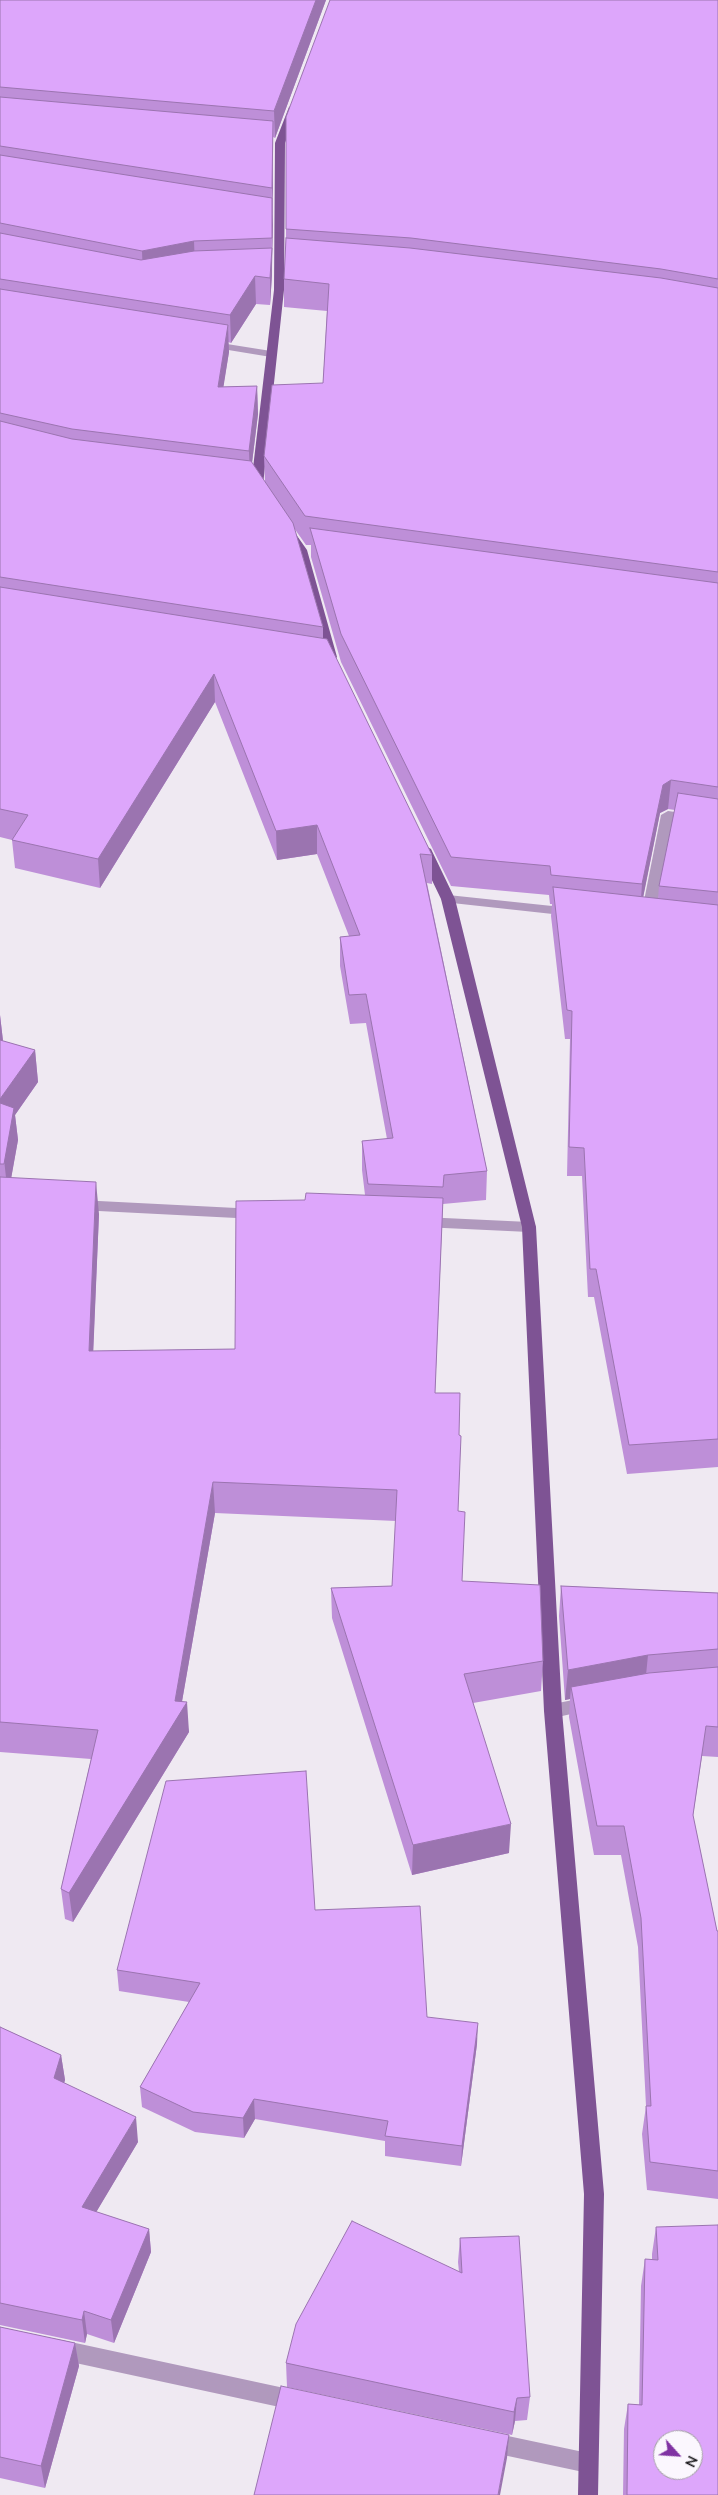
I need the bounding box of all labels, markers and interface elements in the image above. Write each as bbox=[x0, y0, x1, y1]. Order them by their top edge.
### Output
north arrow bbox=[653, 2430, 703, 2480]
text: N bbox=[680, 2452, 702, 2470]

